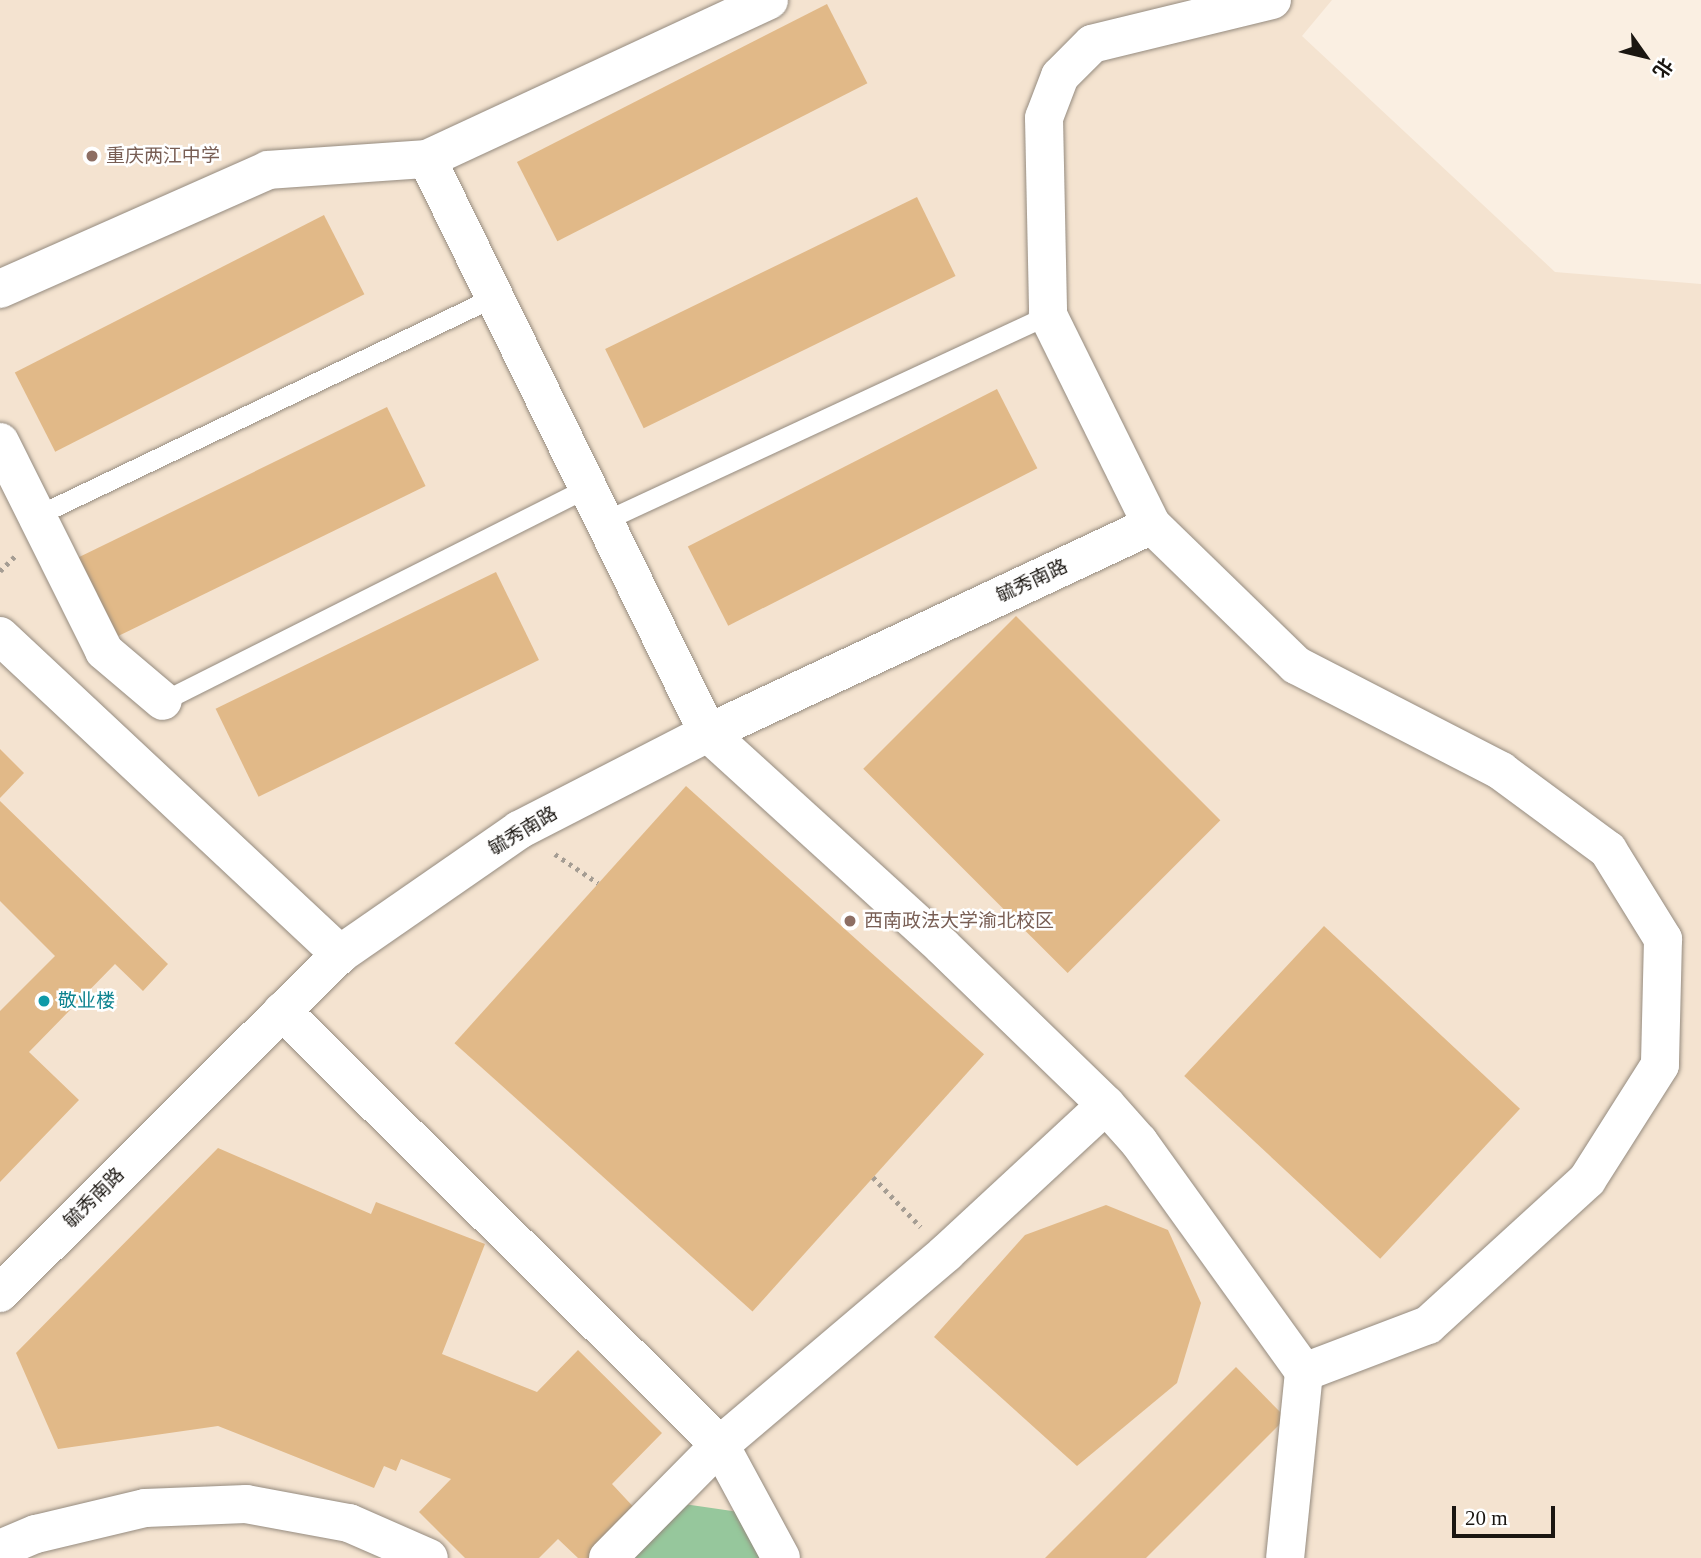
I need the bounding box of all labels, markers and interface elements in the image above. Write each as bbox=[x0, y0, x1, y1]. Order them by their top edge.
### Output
north arrow bbox=[1610, 21, 1680, 91]
text: 北 bbox=[1649, 54, 1677, 82]
place label: 重庆两江中学 bbox=[106, 145, 220, 167]
marker: 重庆两江中学 bbox=[84, 148, 100, 164]
street label: 毓秀南路 bbox=[993, 555, 1071, 607]
street label: 毓秀南路 bbox=[485, 802, 561, 860]
place label: 西南政法大学渝北校区 bbox=[864, 910, 1054, 932]
marker: 西南政法大学渝北校区 bbox=[842, 913, 858, 929]
place label: 敬业楼 bbox=[58, 990, 115, 1012]
marker: 敬业楼 bbox=[36, 993, 52, 1009]
street label: 毓秀南路 bbox=[59, 1163, 129, 1233]
scale bar bbox=[1456, 1492, 1559, 1536]
text: 20 m bbox=[1465, 1506, 1508, 1530]

